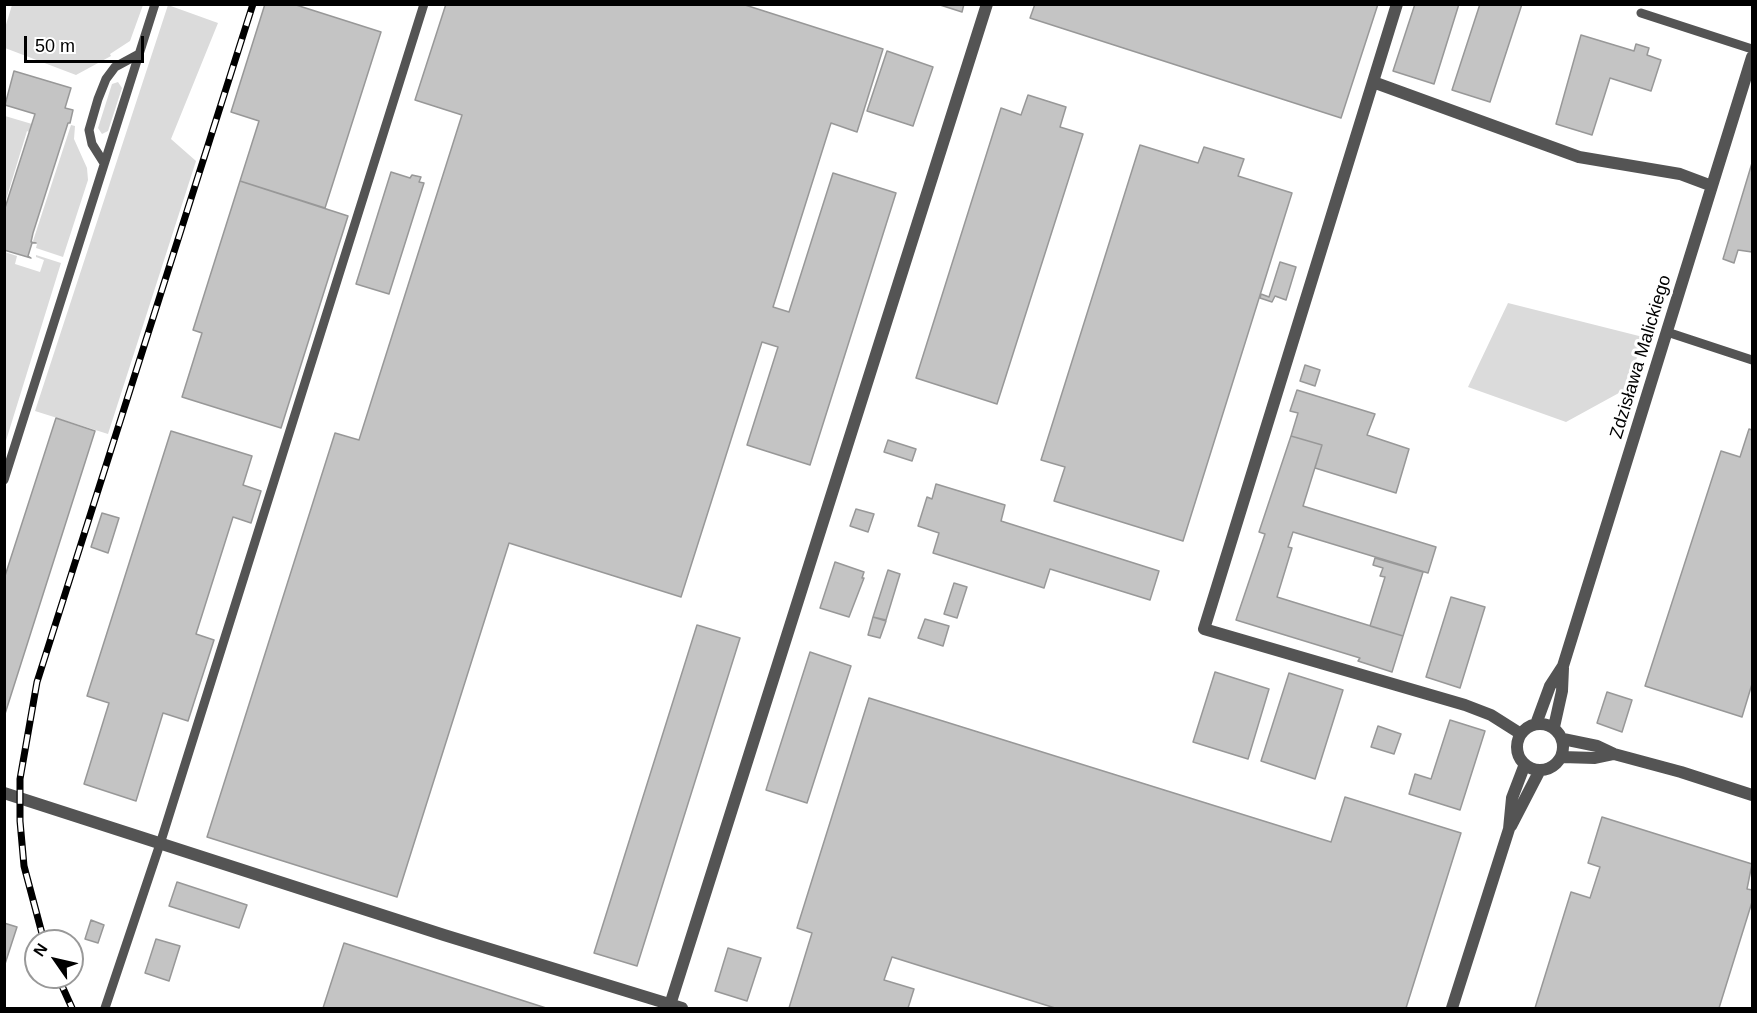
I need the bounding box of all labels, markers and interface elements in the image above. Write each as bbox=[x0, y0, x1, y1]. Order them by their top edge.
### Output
scale bar bbox=[27, 24, 147, 62]
text: 50 m bbox=[35, 36, 75, 56]
street label: Zdzisława Malickiego bbox=[1606, 273, 1676, 441]
north arrow bbox=[24, 929, 84, 989]
text: N bbox=[30, 940, 51, 959]

